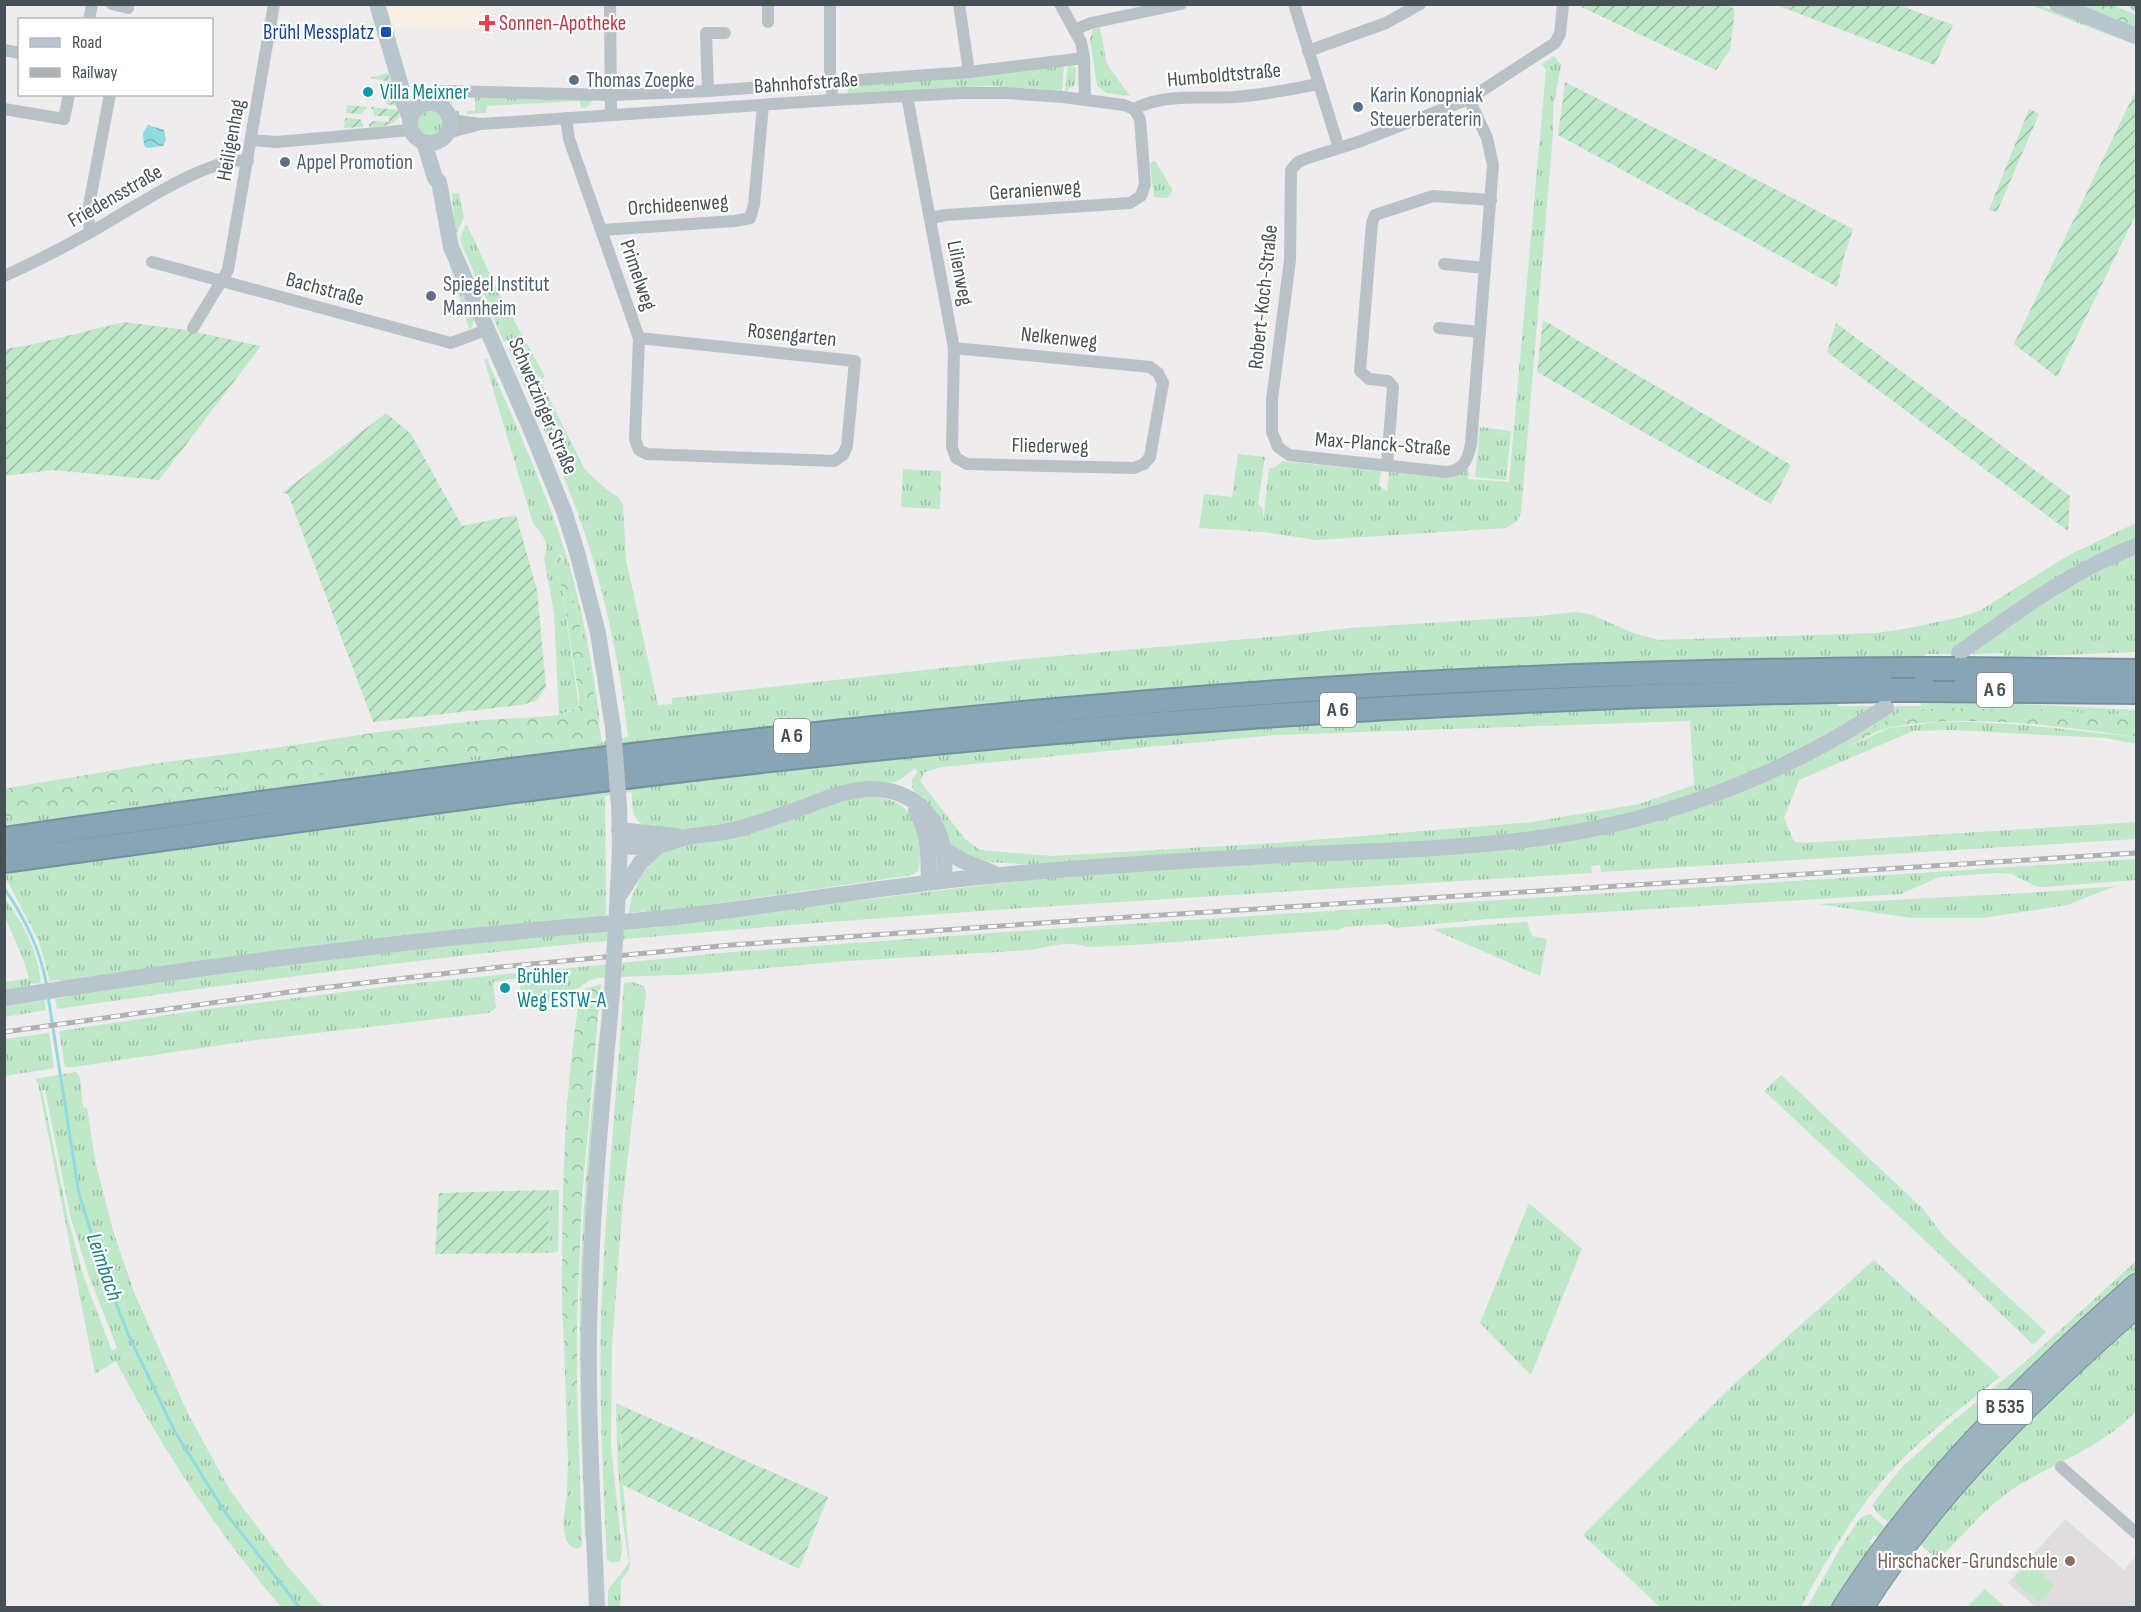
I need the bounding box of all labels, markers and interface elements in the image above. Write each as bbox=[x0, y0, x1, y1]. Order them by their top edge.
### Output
place label: Sonnen-Apotheke bbox=[499, 11, 626, 36]
marker: Sonnen-Apotheke bbox=[480, 16, 494, 30]
legend bbox=[18, 18, 213, 96]
place label: Brühl Messplatz bbox=[263, 20, 374, 45]
marker: Brühl Messplatz bbox=[379, 25, 393, 39]
text: Road bbox=[72, 32, 102, 53]
street label: Humboldtstraße bbox=[1166, 58, 1282, 92]
text: Railway bbox=[72, 62, 117, 83]
street label: Bahnhofstraße bbox=[753, 67, 859, 99]
place label: Thomas Zoepke bbox=[586, 68, 695, 93]
marker: Thomas Zoepke bbox=[567, 73, 581, 87]
place label: Villa Meixner bbox=[380, 80, 469, 105]
place label: Karin Konopniak Steuerberaterin bbox=[1370, 83, 1483, 132]
marker: Villa Meixner bbox=[361, 85, 375, 99]
street label: Heiligenhag bbox=[212, 97, 250, 183]
marker: Karin Konopniak Steuerberaterin bbox=[1351, 100, 1365, 114]
place label: Appel Promotion bbox=[296, 150, 413, 175]
marker: Appel Promotion bbox=[278, 155, 292, 169]
street label: Friedensstraße bbox=[63, 159, 167, 233]
street label: Geranienweg bbox=[988, 174, 1082, 206]
street label: Orchideenweg bbox=[627, 189, 729, 221]
street label: Robert-Koch-Straße bbox=[1243, 224, 1283, 370]
street label: Primelweg bbox=[614, 236, 662, 314]
street label: Lilienweg bbox=[941, 238, 979, 308]
street label: Bachstraße bbox=[283, 267, 367, 311]
place label: Spiegel Institut Mannheim bbox=[443, 272, 550, 321]
marker: Spiegel Institut Mannheim bbox=[424, 289, 438, 303]
street label: Rosengarten bbox=[746, 318, 838, 352]
street label: Nelkenweg bbox=[1020, 322, 1098, 354]
street label: Schwetzinger Straße bbox=[503, 334, 583, 478]
street label: Max-Planck-Straße bbox=[1314, 427, 1452, 461]
street label: Fliederweg bbox=[1011, 433, 1089, 459]
road number: A 6 bbox=[1977, 673, 2013, 707]
road number: A 6 bbox=[1320, 693, 1356, 727]
road number: A 6 bbox=[774, 719, 810, 753]
place label: Brühler Weg ESTW-A bbox=[517, 964, 607, 1013]
marker: Brühler Weg ESTW-A bbox=[498, 981, 512, 995]
water label: Leimbach bbox=[80, 1230, 128, 1304]
road number: B 535 bbox=[1978, 1390, 2032, 1424]
place label: Hirschacker-Grundschule bbox=[1877, 1549, 2058, 1574]
marker: Hirschacker-Grundschule bbox=[2063, 1554, 2077, 1568]

